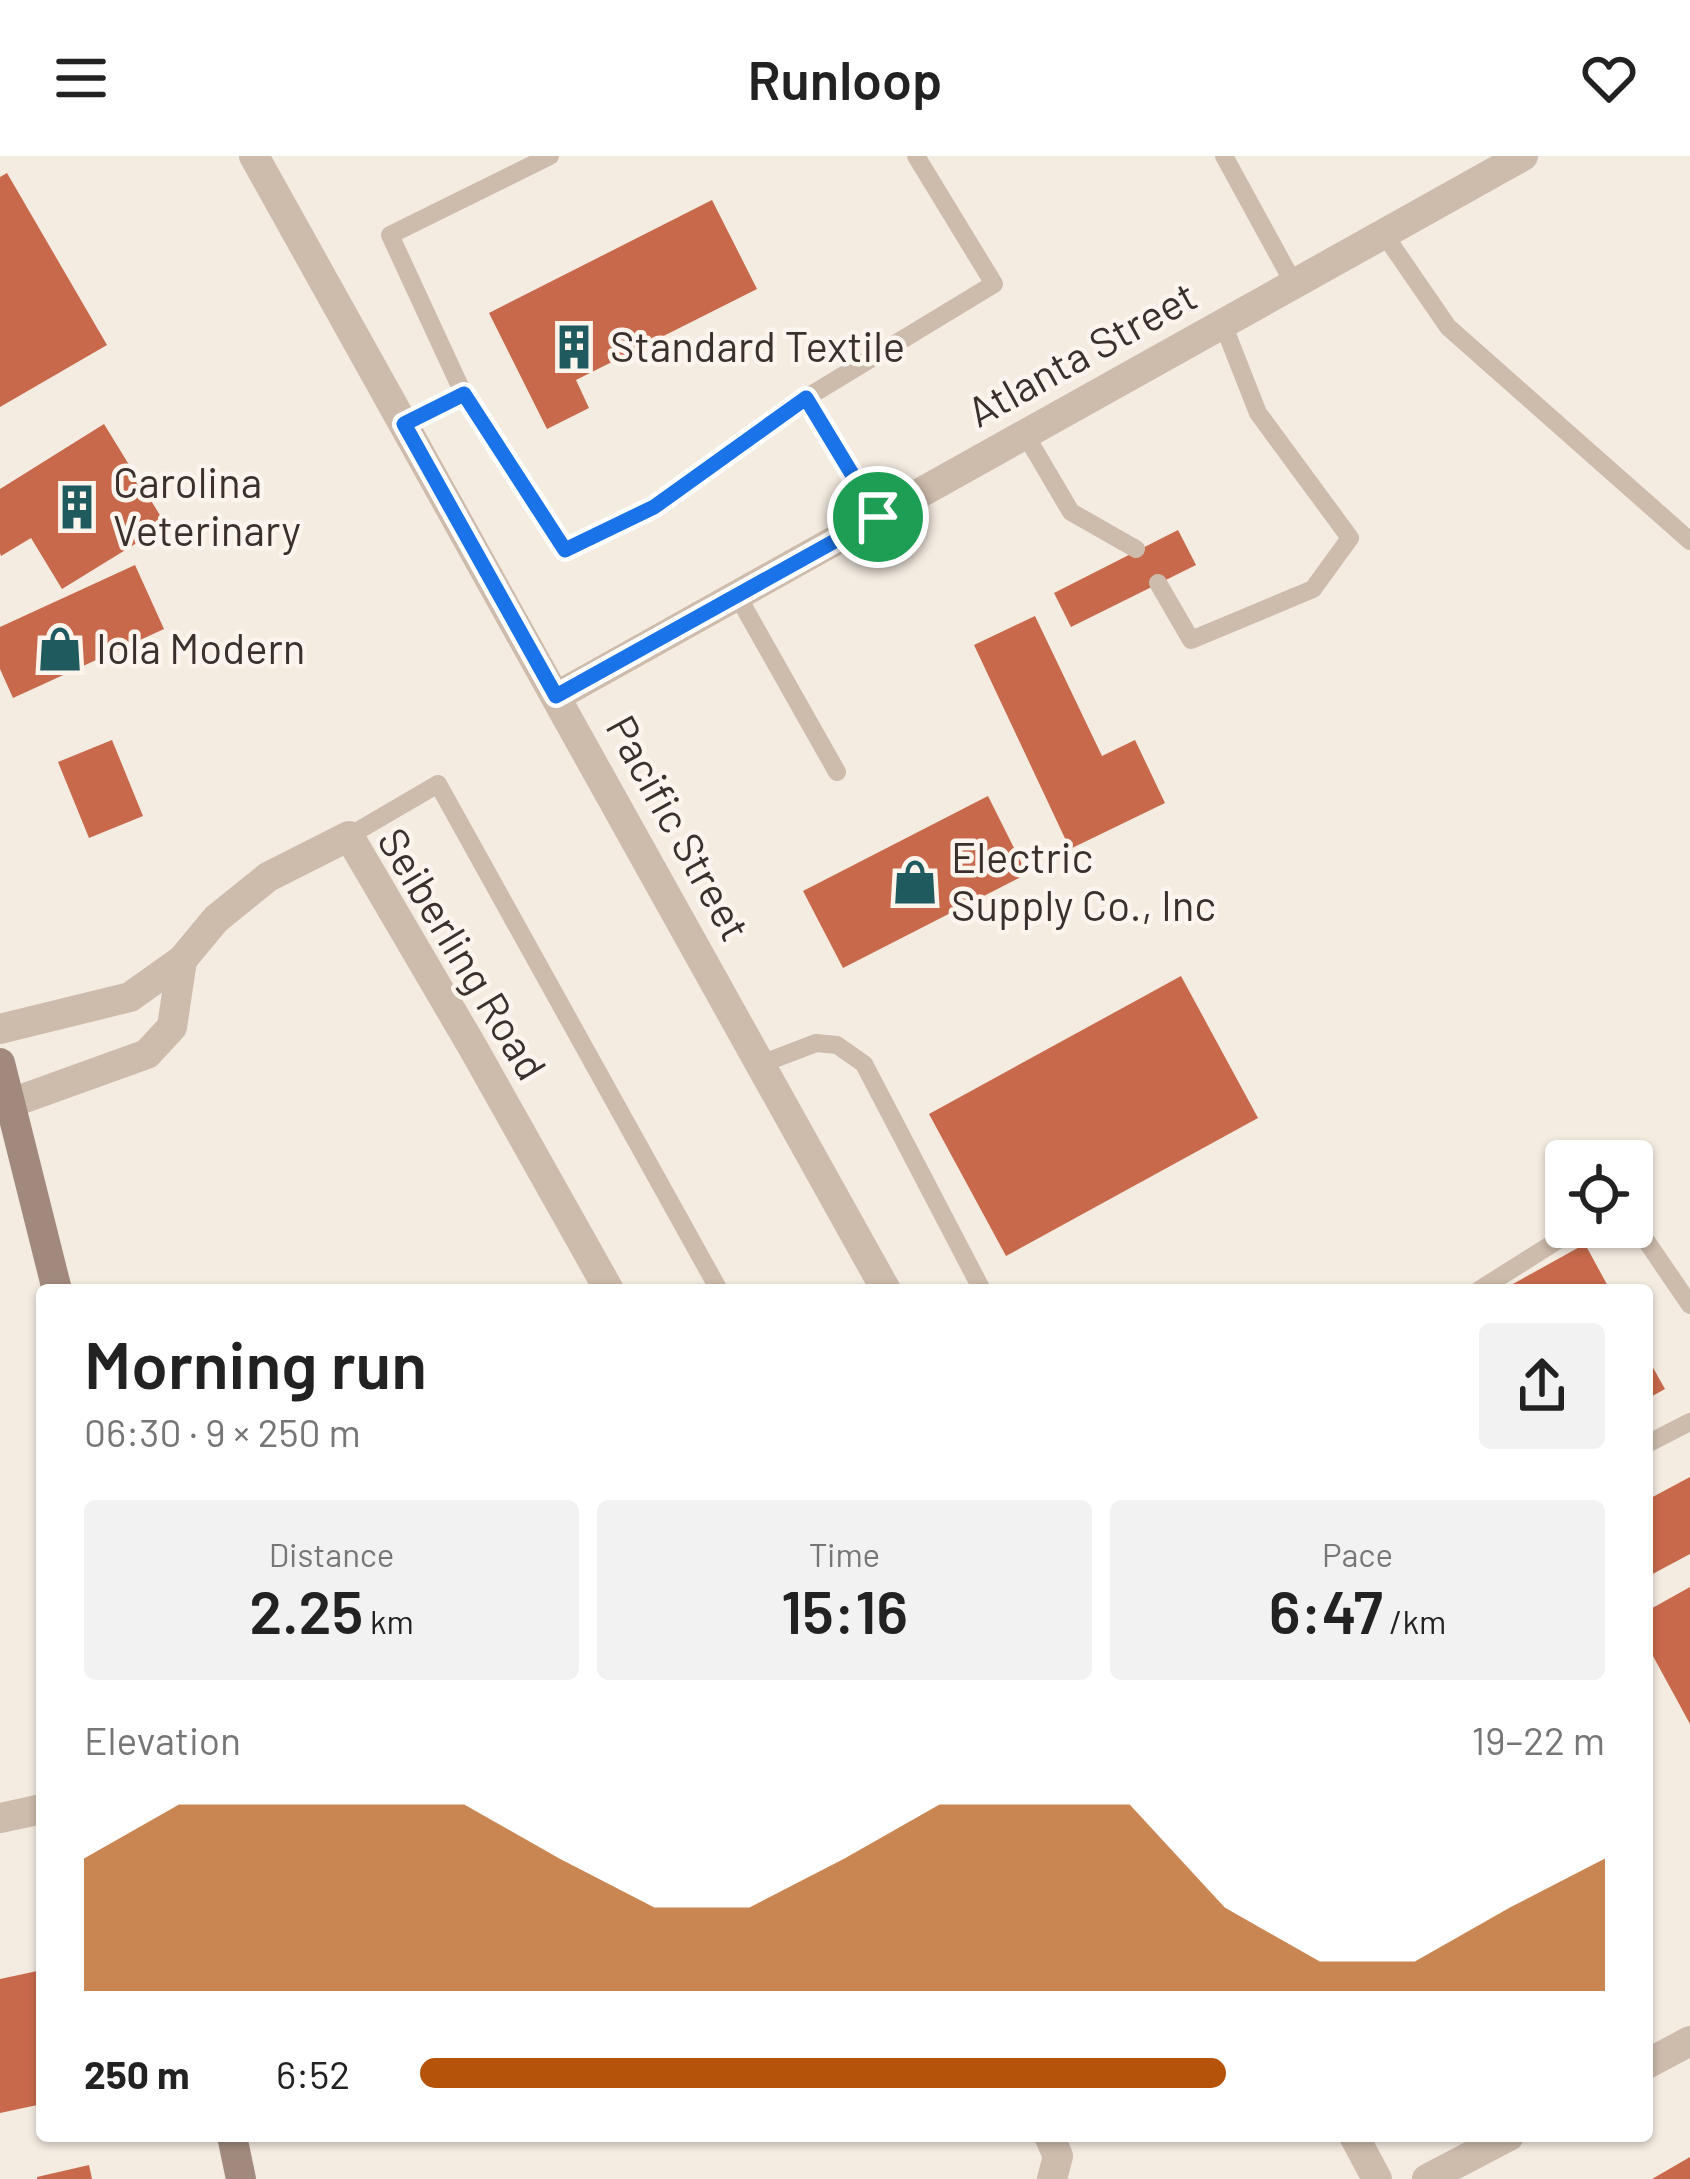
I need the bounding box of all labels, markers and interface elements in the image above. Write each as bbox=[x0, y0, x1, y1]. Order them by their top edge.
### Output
icon: menu bbox=[48, 45, 114, 111]
icon: heart bbox=[1576, 45, 1642, 111]
text: Runloop bbox=[747, 46, 943, 111]
street label: Atlanta Street bbox=[958, 269, 1204, 436]
place label: Standard Textile bbox=[610, 320, 905, 370]
building icon: Standard Textile bbox=[549, 322, 599, 372]
place label: Carolina Veterinary bbox=[113, 456, 301, 555]
pin bbox=[827, 466, 929, 568]
building icon: Carolina Veterinary bbox=[52, 482, 102, 532]
icon: arrive bbox=[845, 484, 911, 550]
place label: Iola Modern bbox=[96, 622, 305, 672]
shop icon: Iola Modern bbox=[35, 624, 85, 674]
street label: Pacific Street bbox=[597, 706, 762, 948]
street label: Seiberling Road bbox=[368, 818, 558, 1088]
place label: Electric Supply Co., Inc bbox=[951, 831, 1216, 930]
shop icon: Electric Supply Co., Inc bbox=[890, 857, 940, 907]
map controls bbox=[1545, 1140, 1653, 1248]
button: locate bbox=[1545, 1140, 1653, 1248]
text: Morning run bbox=[84, 1323, 427, 1402]
button: share bbox=[1479, 1323, 1605, 1449]
text: 06:30 · 9 × 250 m bbox=[84, 1408, 361, 1455]
text: Distance bbox=[269, 1534, 394, 1574]
text: Time bbox=[809, 1534, 880, 1574]
text: Pace bbox=[1322, 1534, 1393, 1574]
text: 2.25 bbox=[249, 1574, 363, 1646]
text: 15:16 bbox=[781, 1574, 908, 1646]
text: 6:47 bbox=[1269, 1574, 1383, 1646]
text: km bbox=[363, 1601, 414, 1641]
text: /km bbox=[1383, 1601, 1446, 1641]
text: Elevation bbox=[84, 1716, 241, 1763]
text: 19–22 m bbox=[1472, 1716, 1605, 1763]
text: 250 m bbox=[84, 2050, 189, 2097]
text: 6:52 bbox=[276, 2050, 350, 2097]

